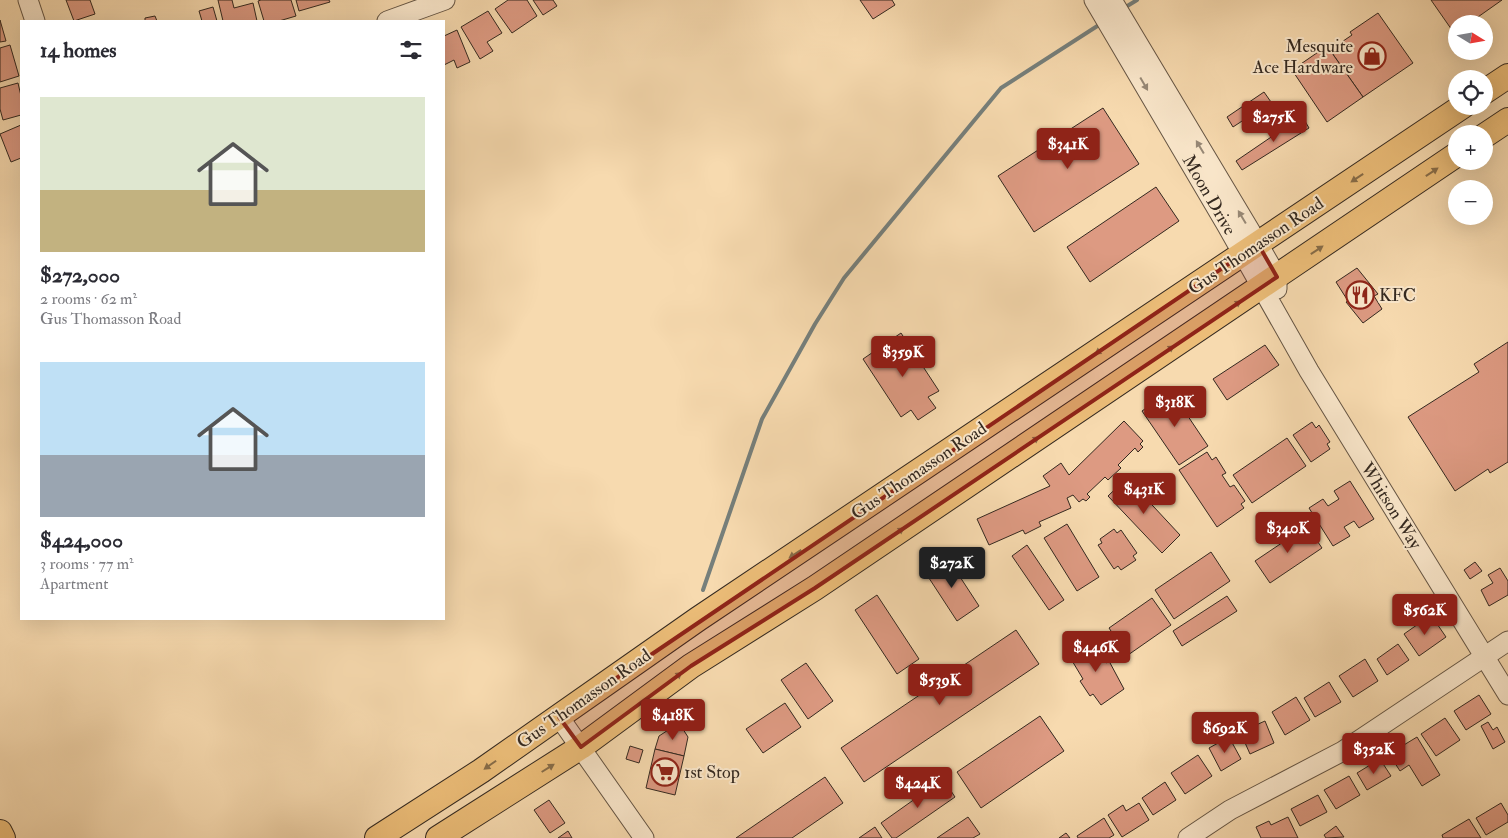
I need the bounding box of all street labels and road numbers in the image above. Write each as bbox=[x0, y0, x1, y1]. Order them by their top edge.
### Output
street label: Moon Drive bbox=[1177, 151, 1241, 240]
street label: Gus Thomasson Road bbox=[1184, 192, 1328, 300]
street label: Gus Thomasson Road bbox=[847, 417, 991, 525]
street label: Whitson Way bbox=[1355, 457, 1427, 555]
street label: Gus Thomasson Road bbox=[512, 644, 656, 754]

